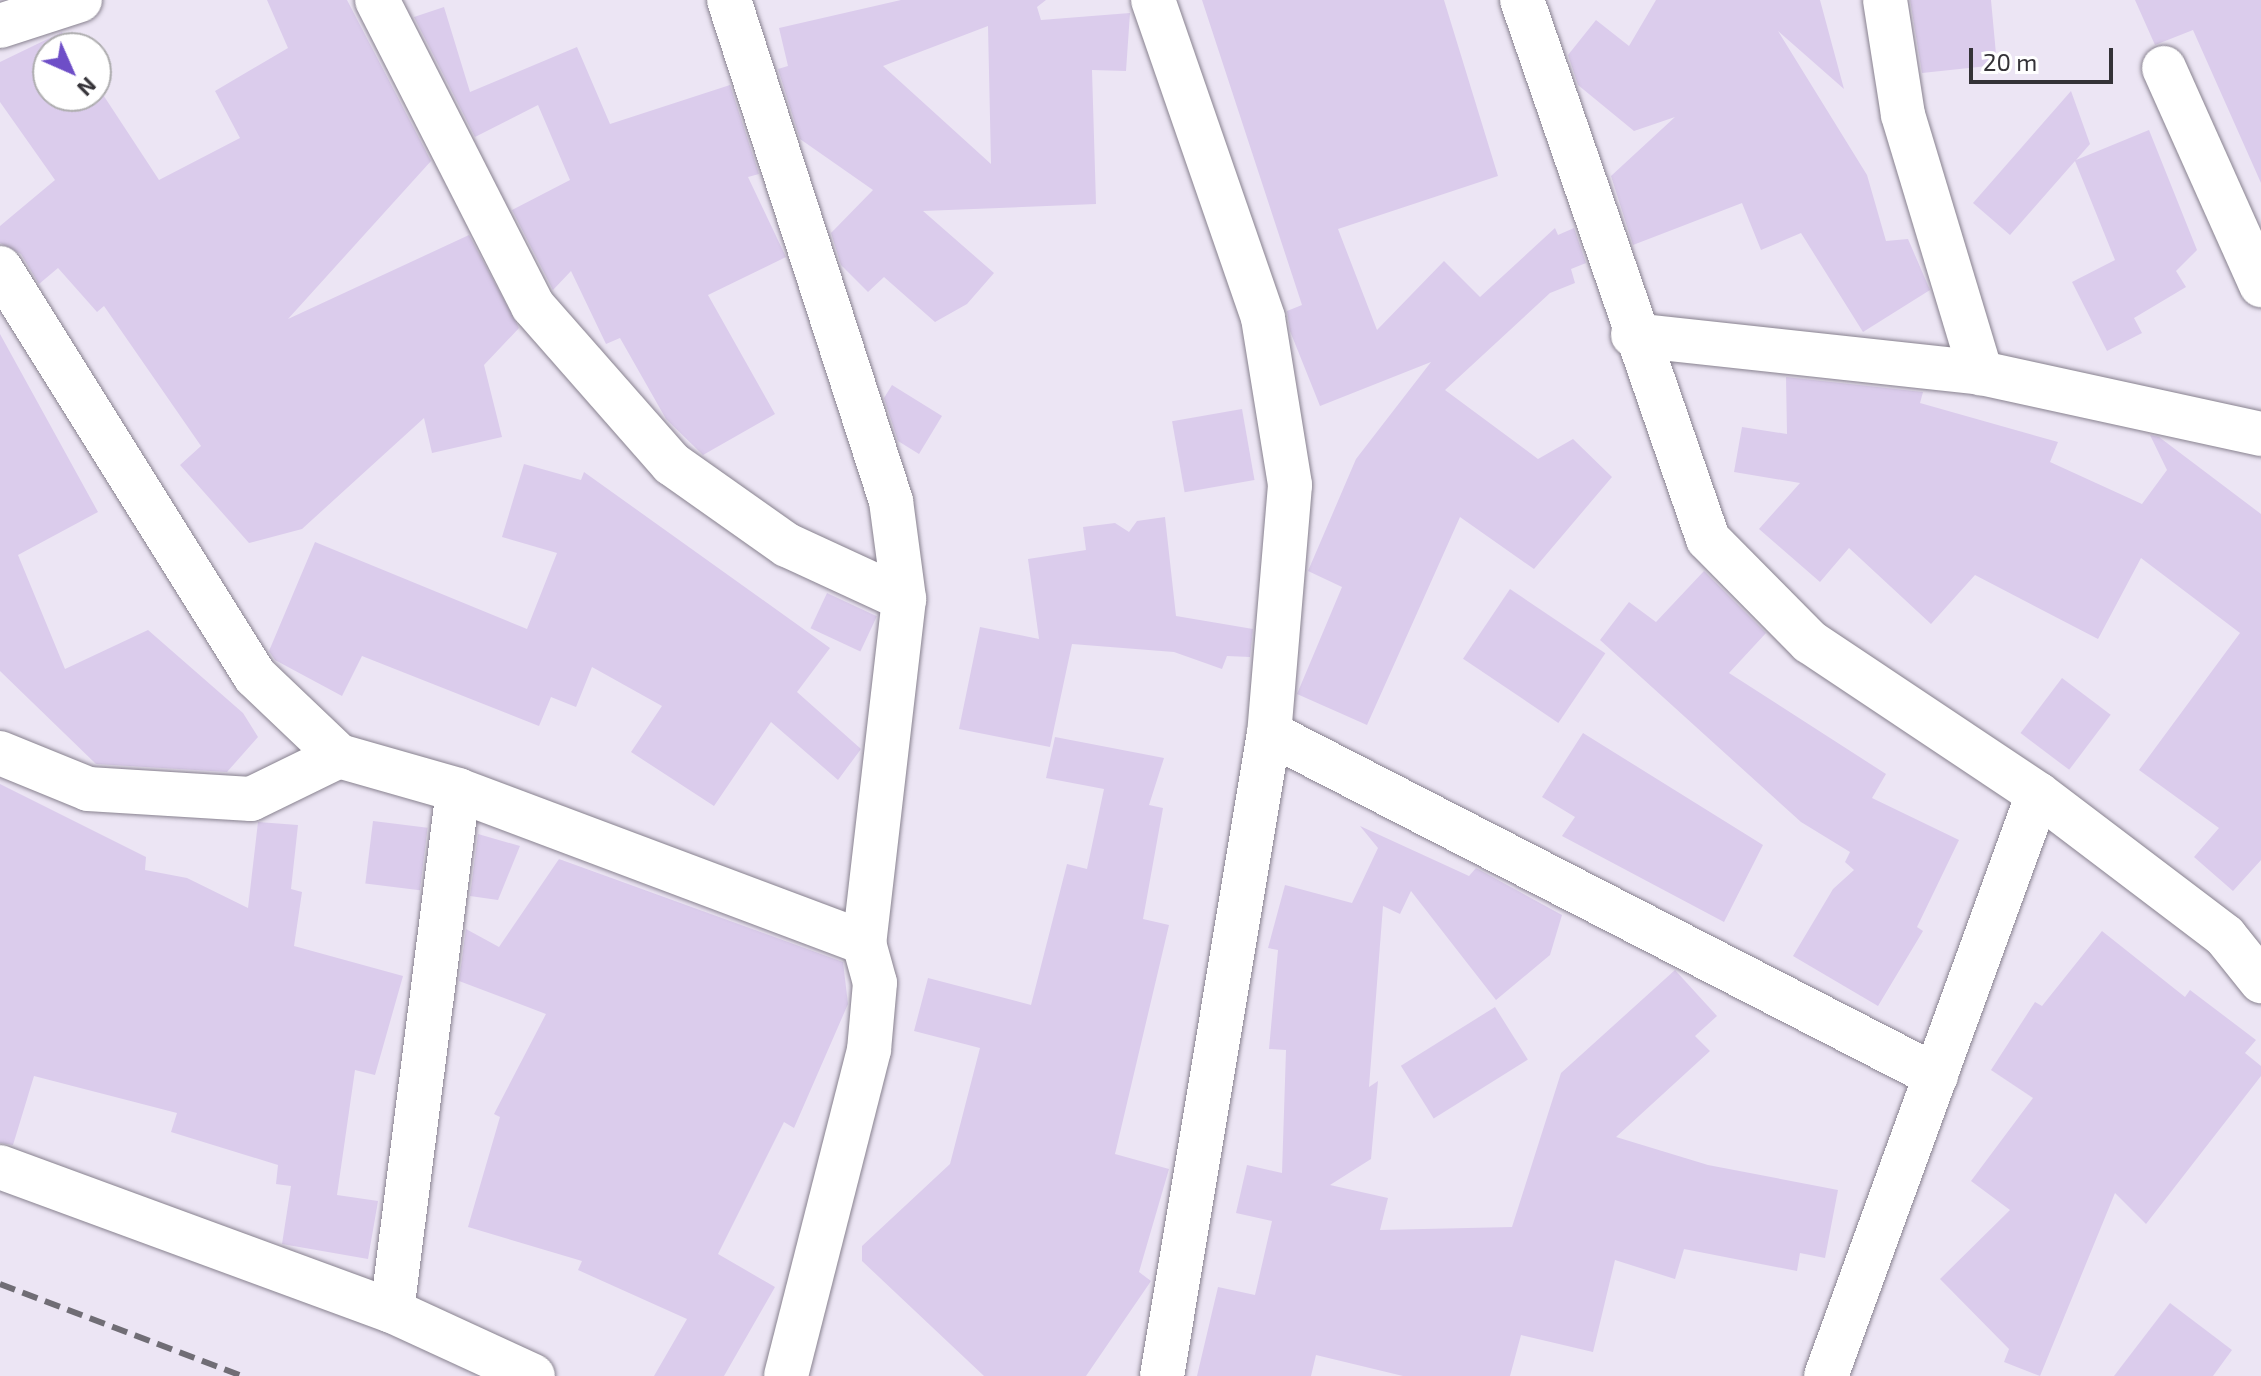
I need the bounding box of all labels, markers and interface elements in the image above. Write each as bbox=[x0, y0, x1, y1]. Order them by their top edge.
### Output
north arrow bbox=[32, 32, 112, 112]
scale bar bbox=[1973, 32, 2117, 82]
text: 20 m bbox=[1983, 47, 2037, 76]
text: N bbox=[73, 73, 102, 102]

